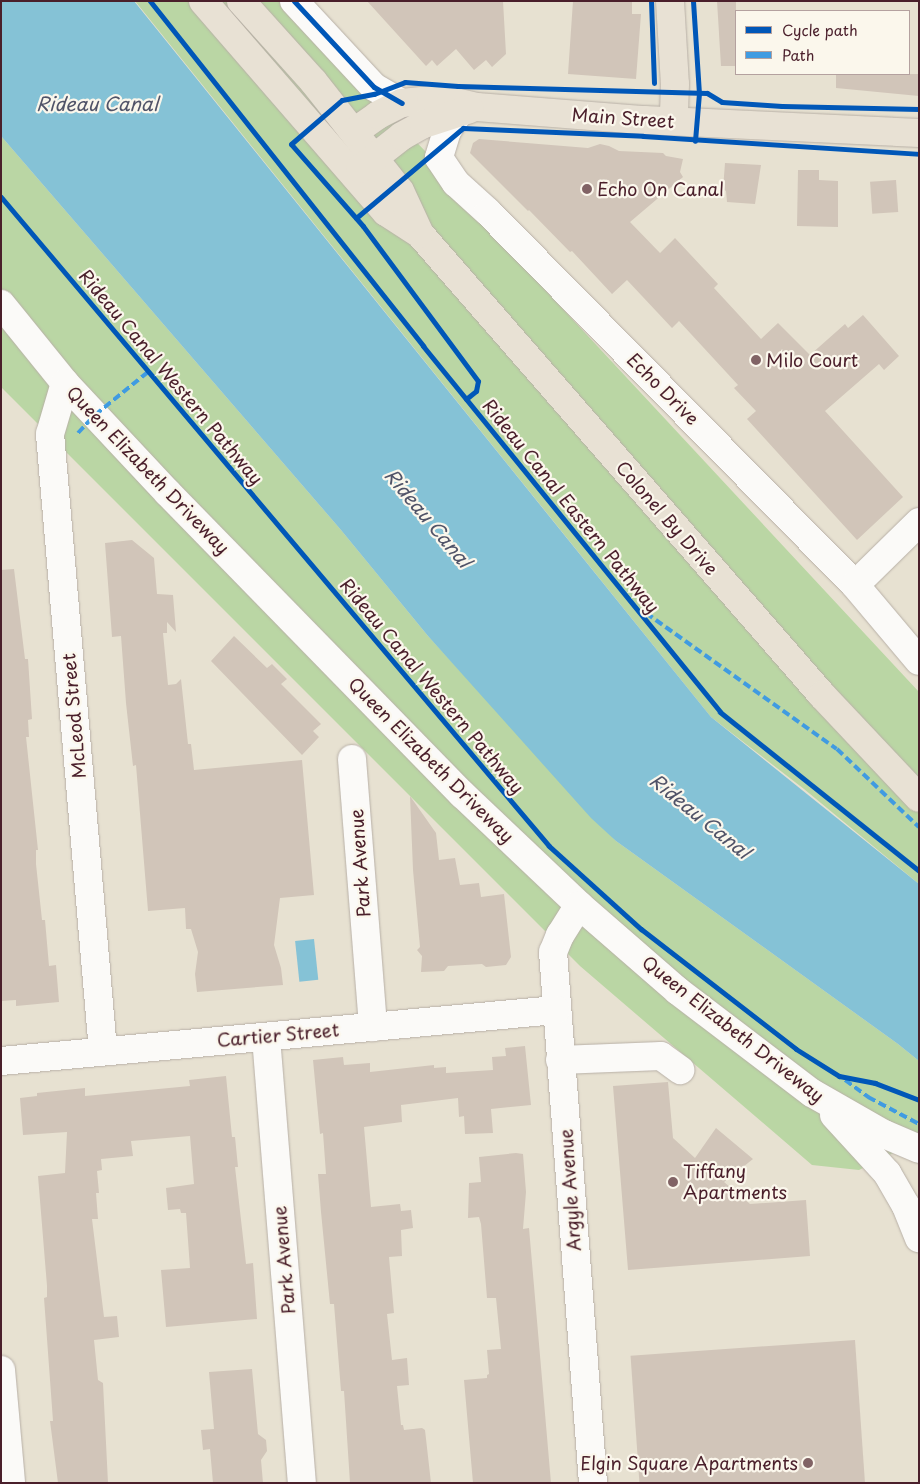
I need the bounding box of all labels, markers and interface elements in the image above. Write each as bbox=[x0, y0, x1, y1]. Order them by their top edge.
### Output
legend bbox=[735, 10, 910, 75]
text: Cycle path bbox=[782, 18, 858, 41]
text: Path bbox=[782, 43, 814, 66]
water label: Rideau Canal bbox=[36, 93, 158, 115]
street label: Main Street bbox=[571, 104, 675, 132]
place label: Echo On Canal bbox=[597, 178, 726, 200]
marker: Echo On Canal bbox=[581, 183, 593, 195]
street label: Rideau Canal Western Pathway bbox=[75, 265, 267, 489]
street label: Echo Drive bbox=[623, 349, 703, 429]
place label: Milo Court bbox=[766, 349, 858, 371]
marker: Milo Court bbox=[750, 354, 762, 366]
street label: Queen Elizabeth Driveway bbox=[61, 381, 235, 559]
street label: Rideau Canal Eastern Pathway bbox=[478, 395, 664, 617]
street label: Colonel By Drive bbox=[611, 456, 723, 580]
water label: Rideau Canal bbox=[380, 464, 476, 572]
street label: Rideau Canal Western Pathway bbox=[336, 574, 528, 798]
street label: McLeod Street bbox=[58, 653, 90, 779]
street label: Queen Elizabeth Driveway bbox=[343, 672, 519, 848]
water label: Rideau Canal bbox=[645, 769, 755, 863]
street label: Park Avenue bbox=[345, 809, 375, 917]
street label: Queen Elizabeth Driveway bbox=[637, 950, 829, 1108]
street label: Cartier Street bbox=[216, 1019, 340, 1051]
street label: Argyle Avenue bbox=[555, 1128, 585, 1252]
place label: Tiffany Apartments bbox=[683, 1161, 787, 1204]
marker: Tiffany Apartments bbox=[667, 1176, 679, 1188]
street label: Park Avenue bbox=[269, 1205, 299, 1315]
place label: Elgin Square Apartments bbox=[579, 1452, 798, 1474]
marker: Elgin Square Apartments bbox=[802, 1457, 814, 1469]

